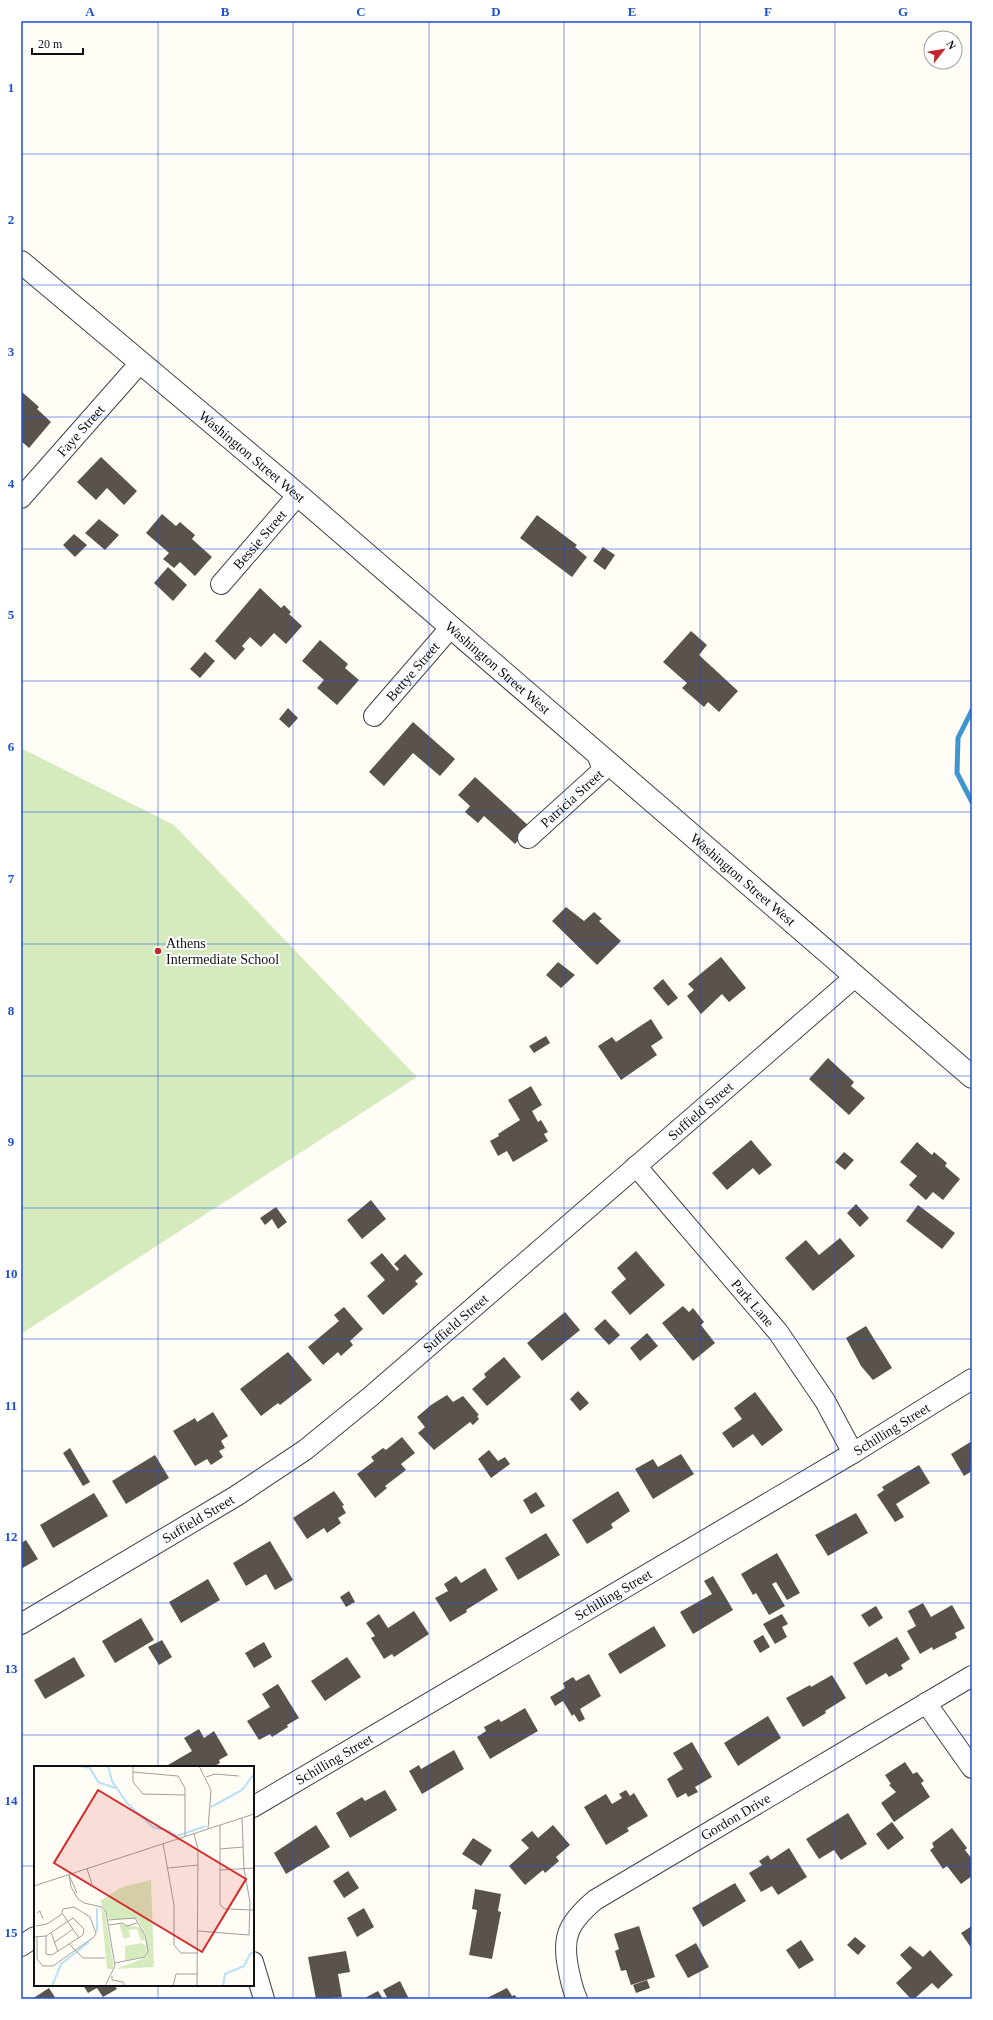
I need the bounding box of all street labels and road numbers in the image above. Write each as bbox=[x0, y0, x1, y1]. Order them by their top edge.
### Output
street label: Faye Street bbox=[54, 402, 108, 460]
street label: Washington Street West bbox=[196, 408, 308, 506]
street label: Bessie Street bbox=[231, 507, 290, 572]
street label: Washington Street West bbox=[442, 619, 553, 717]
street label: Bettye Street bbox=[384, 639, 443, 704]
street label: Patricia Street bbox=[538, 767, 606, 831]
street label: Washington Street West bbox=[687, 830, 798, 929]
street label: Suffield Street bbox=[665, 1079, 736, 1143]
street label: Park Lane bbox=[728, 1277, 777, 1330]
street label: Suffield Street bbox=[420, 1291, 491, 1356]
street label: Schilling Street bbox=[851, 1400, 933, 1459]
street label: Suffield Street bbox=[160, 1492, 237, 1546]
street label: Schilling Street bbox=[572, 1566, 655, 1624]
street label: Schilling Street bbox=[293, 1731, 375, 1788]
street label: Gordon Drive bbox=[698, 1791, 773, 1843]

